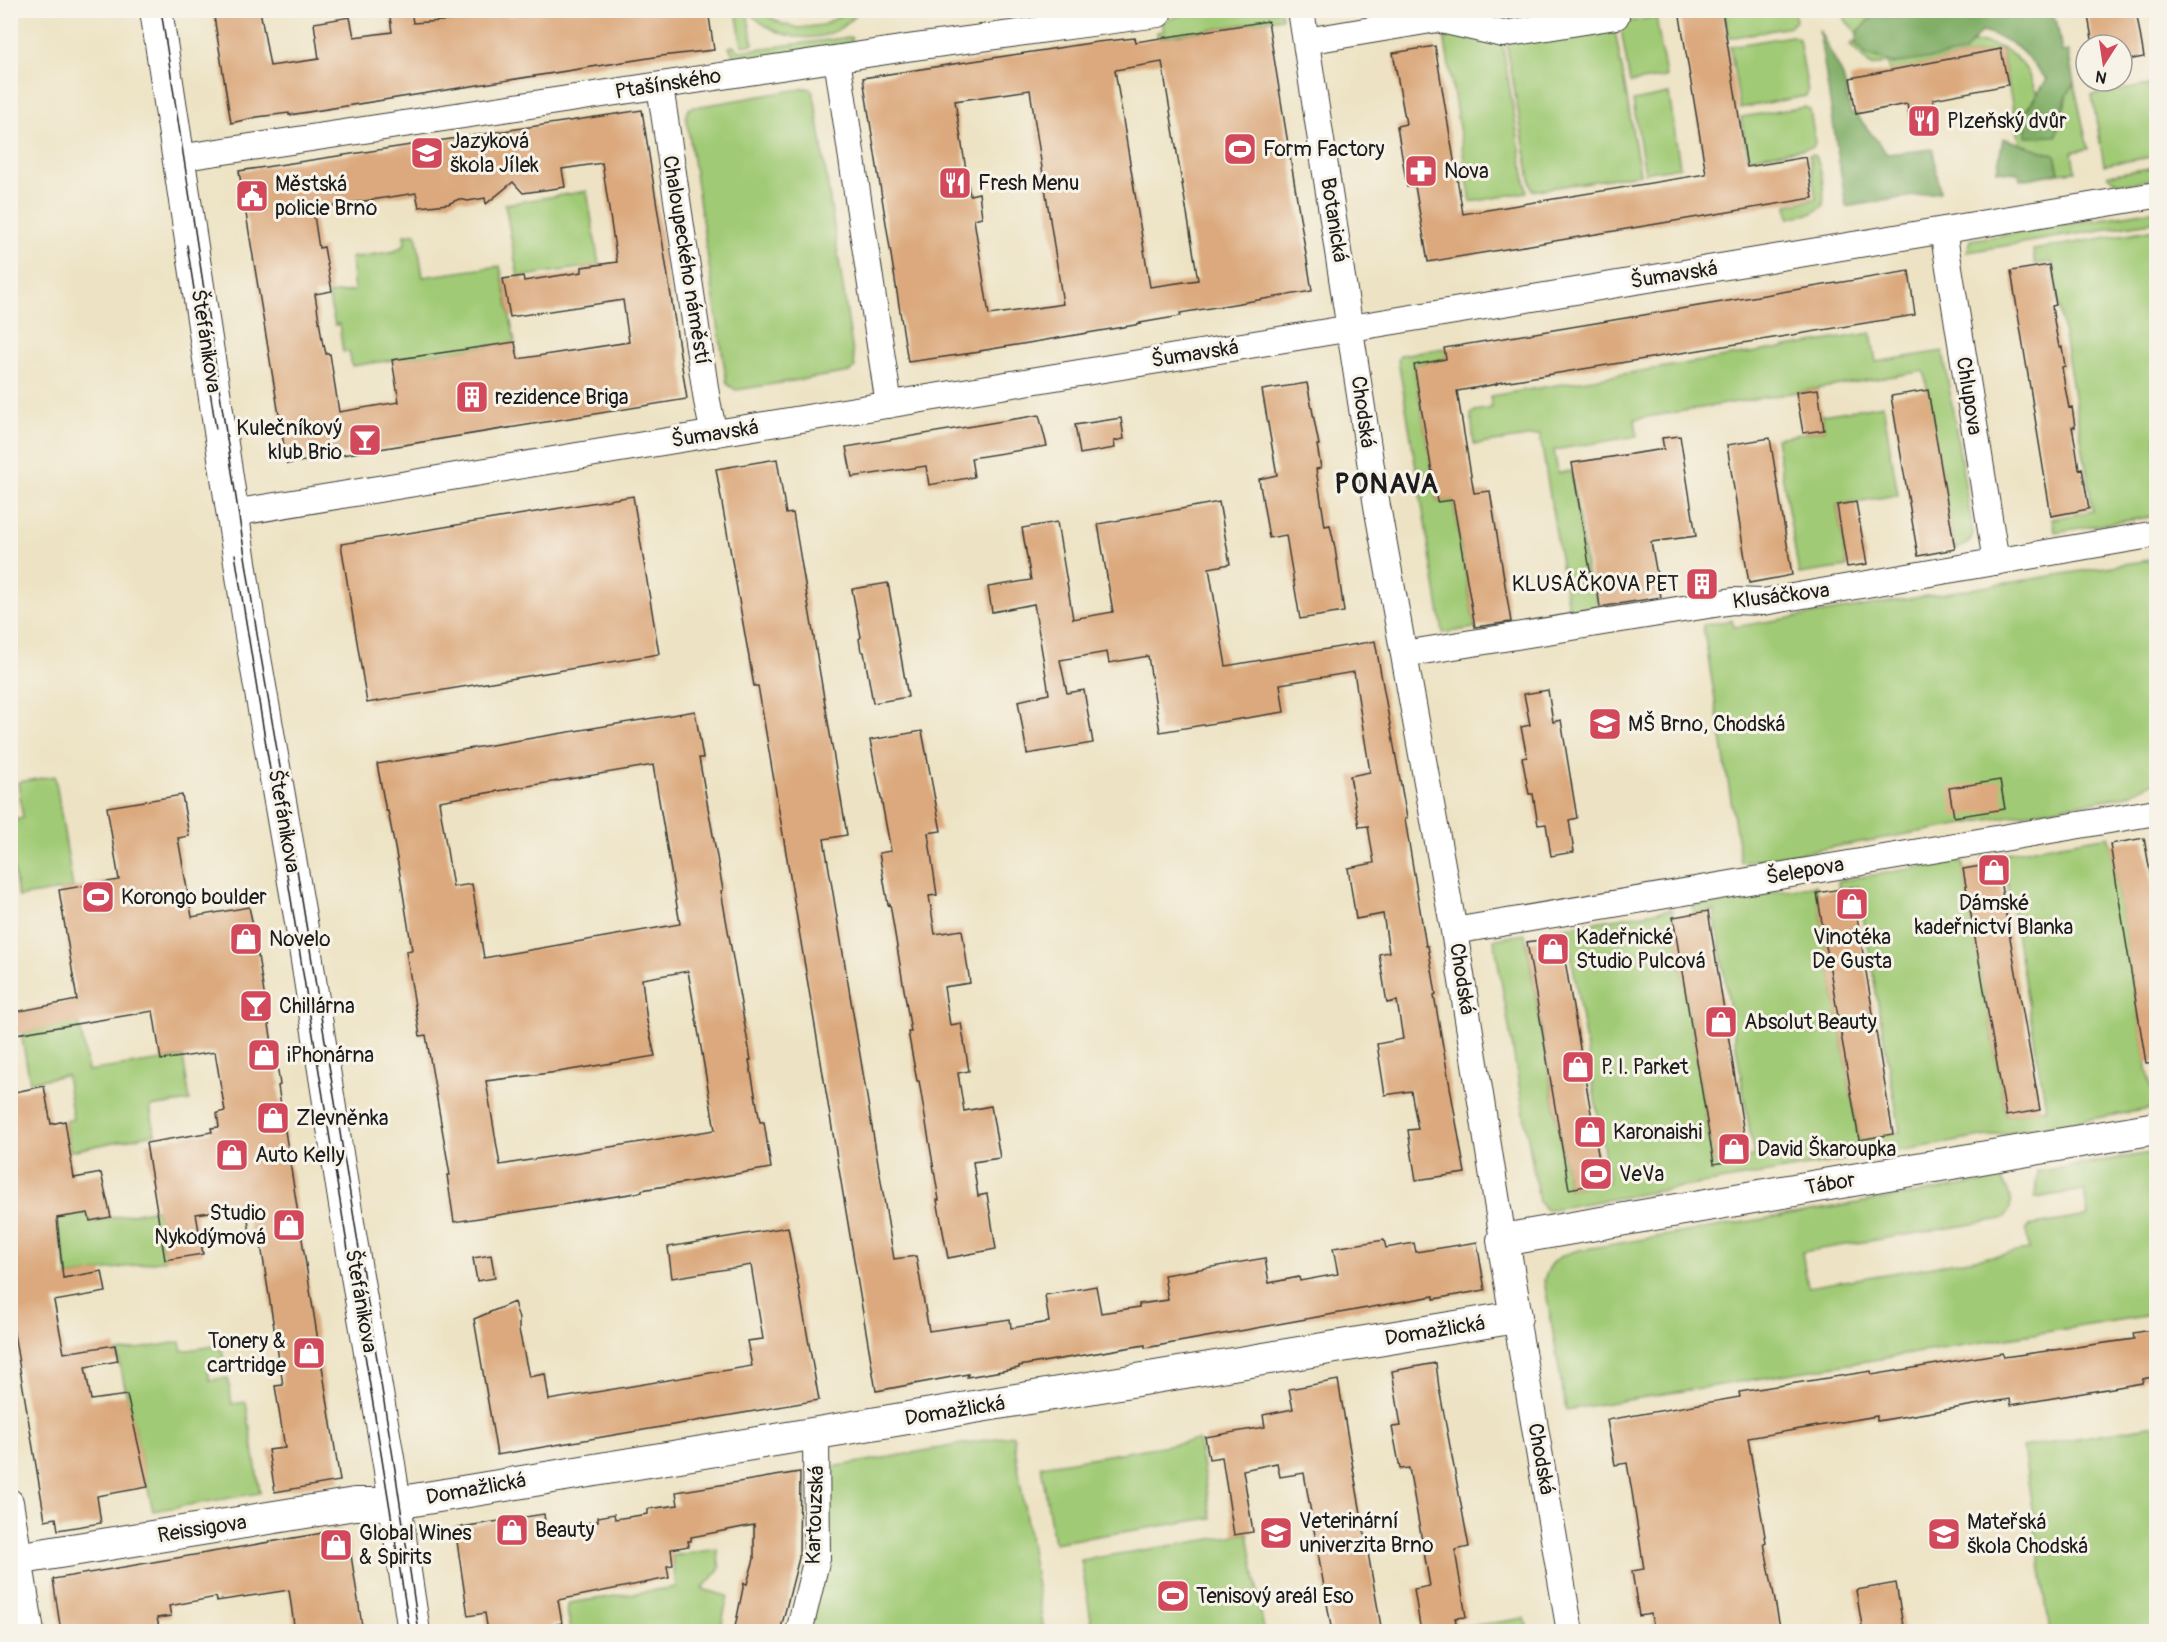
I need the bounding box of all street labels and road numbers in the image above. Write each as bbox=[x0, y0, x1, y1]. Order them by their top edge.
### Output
street label: Ptašínského bbox=[613, 62, 723, 106]
street label: Chaloupeckého náměstí bbox=[656, 154, 716, 367]
street label: Botanická bbox=[1314, 176, 1354, 264]
street label: Šumavská bbox=[1628, 254, 1720, 295]
street label: Štefánikova bbox=[184, 287, 228, 395]
street label: Šumavská bbox=[1149, 333, 1241, 374]
street label: Chlupova bbox=[1950, 355, 1988, 437]
street label: Chodská bbox=[1345, 374, 1381, 450]
street label: Šumavská bbox=[669, 413, 761, 454]
street label: Klusáčkova bbox=[1731, 577, 1831, 615]
street label: Štefánikova bbox=[262, 767, 307, 875]
street label: Šelepova bbox=[1764, 850, 1846, 891]
street label: Chodská bbox=[1443, 941, 1481, 1017]
street label: Tábor bbox=[1803, 1166, 1858, 1202]
street label: Štefánikova bbox=[339, 1247, 384, 1355]
street label: Domažlická bbox=[1383, 1310, 1487, 1352]
street label: Domažlická bbox=[903, 1390, 1007, 1432]
street label: Chodská bbox=[1521, 1421, 1561, 1497]
street label: Kartouzská bbox=[800, 1465, 830, 1565]
street label: Domažlická bbox=[424, 1467, 528, 1511]
street label: Reissigova bbox=[156, 1509, 248, 1549]

